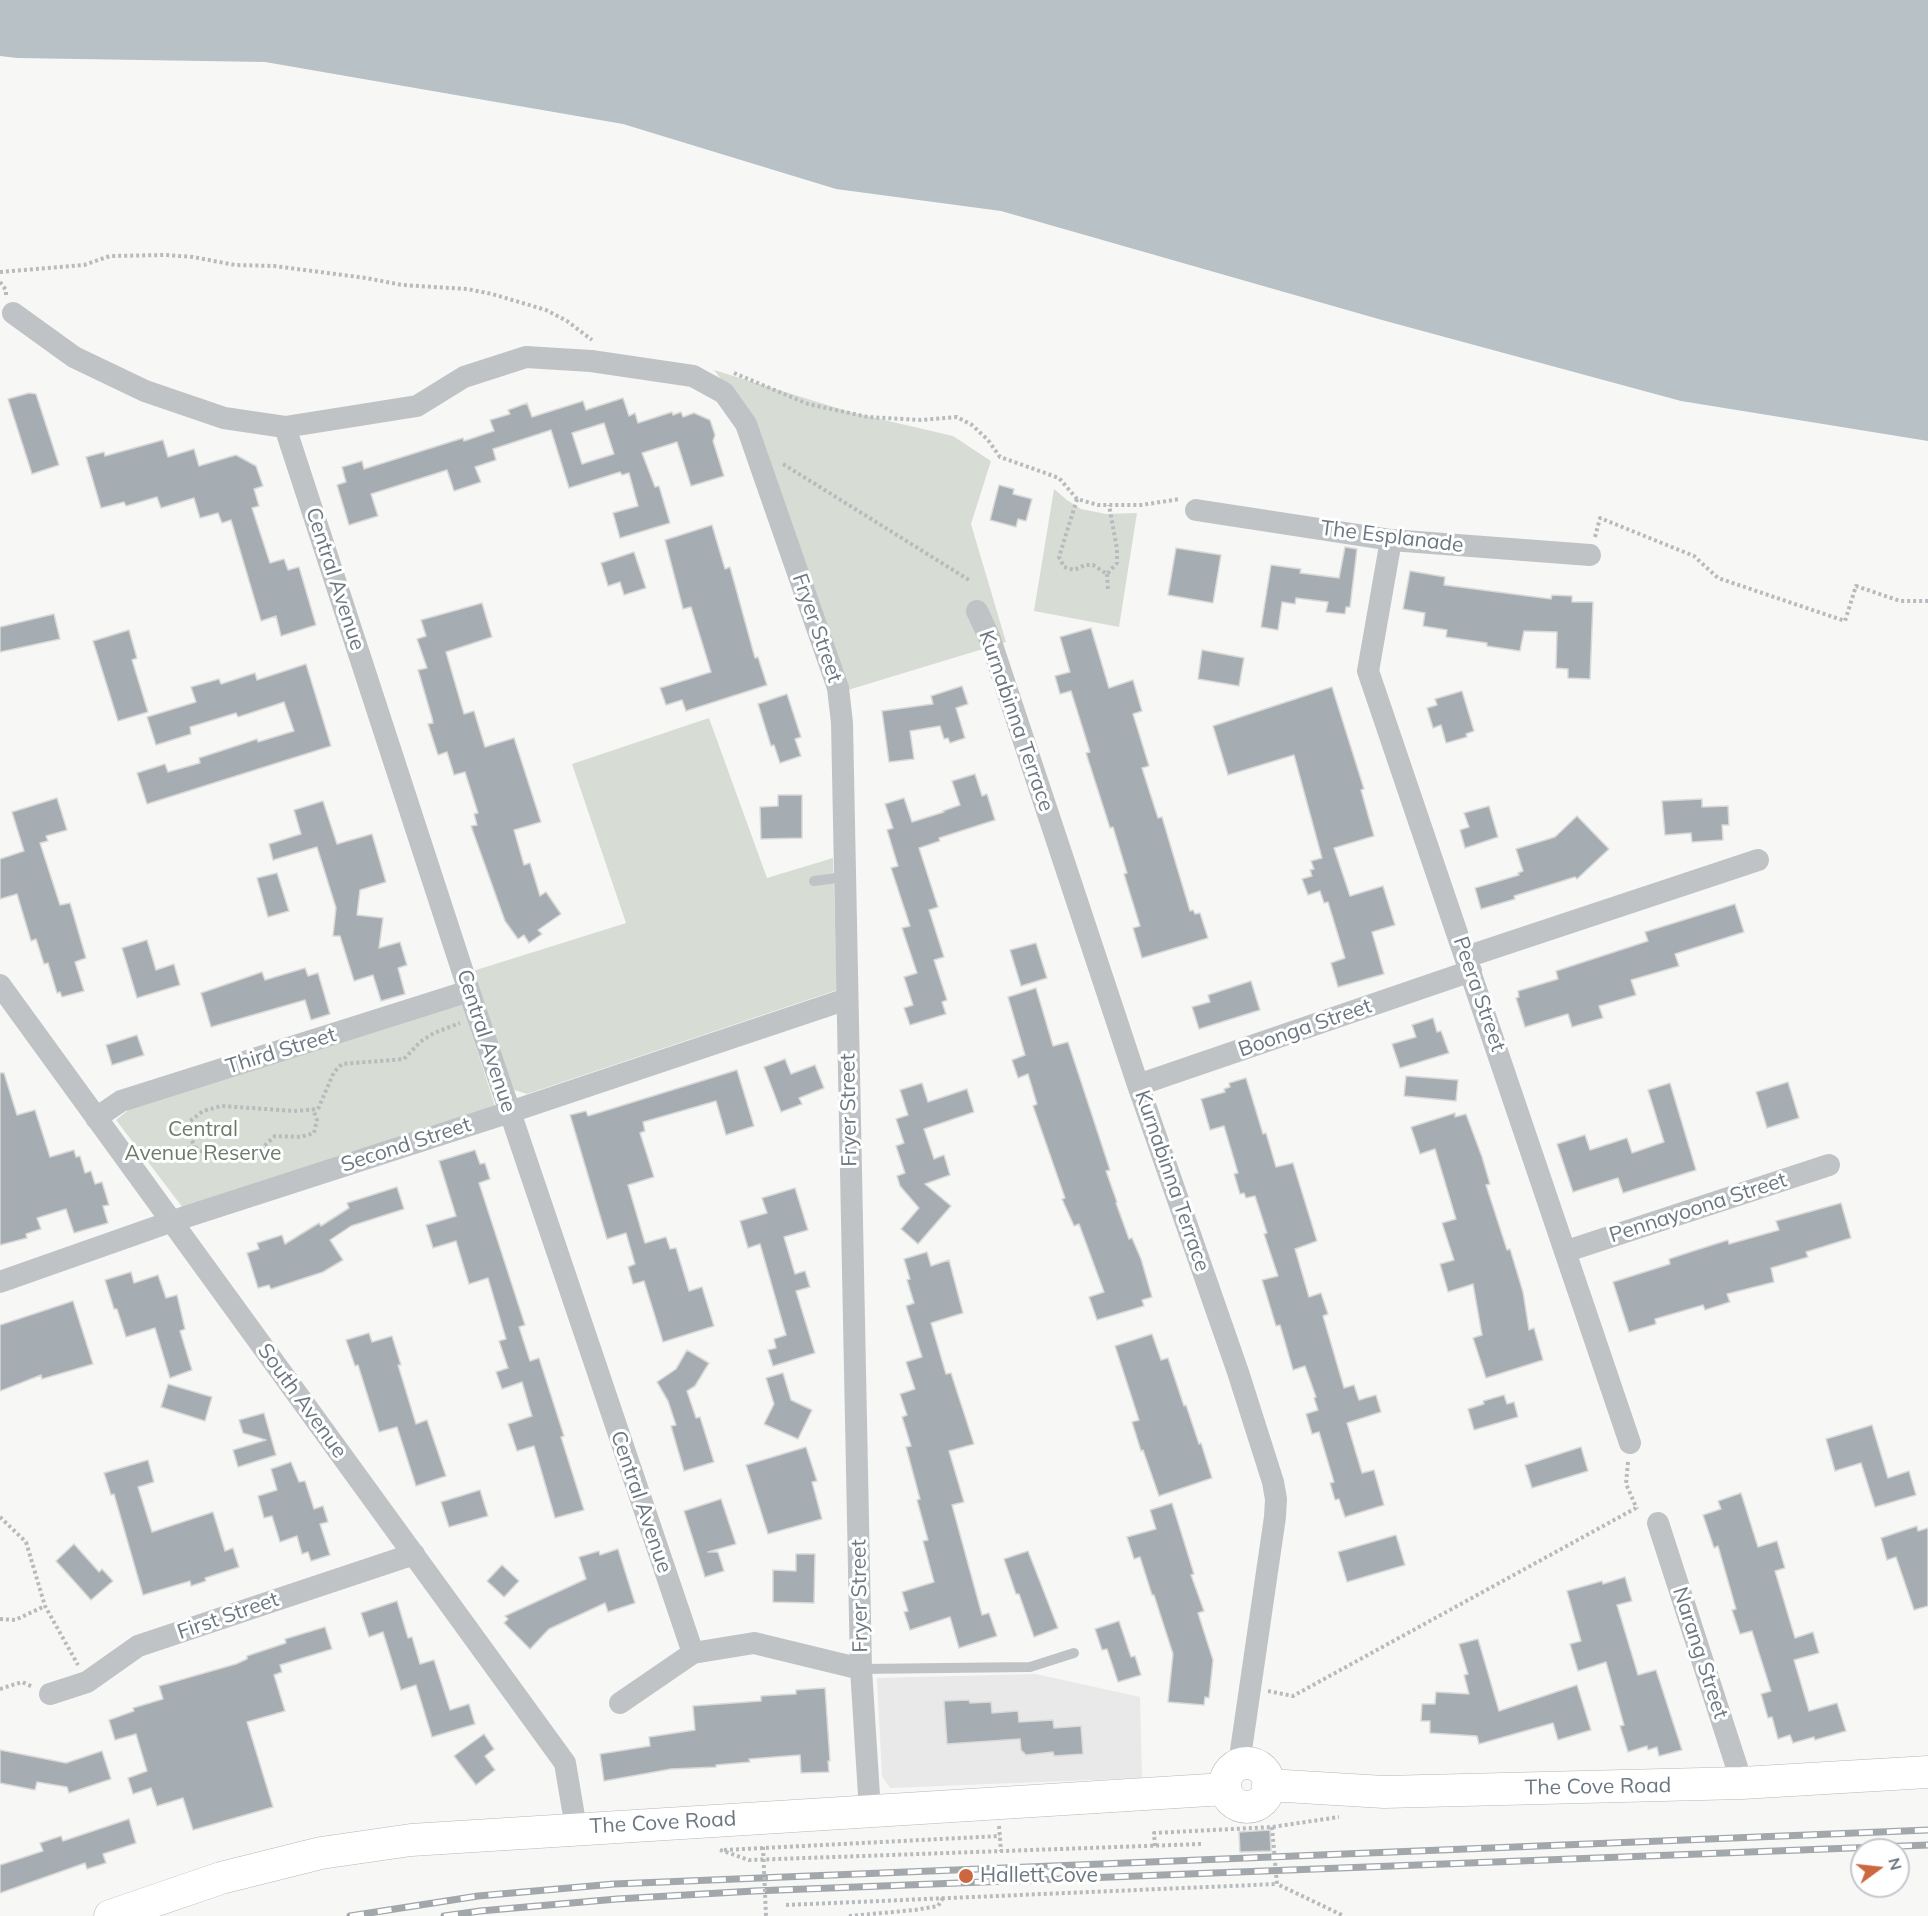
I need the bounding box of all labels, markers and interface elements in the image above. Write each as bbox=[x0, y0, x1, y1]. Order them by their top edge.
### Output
street label: Central Avenue bbox=[300, 505, 370, 653]
street label: The Esplanade bbox=[1319, 516, 1465, 558]
street label: Fryer Street bbox=[787, 570, 847, 686]
street label: Kurnabinna Terrace bbox=[973, 627, 1059, 815]
street label: Peera Street bbox=[1448, 933, 1510, 1055]
street label: Central Avenue bbox=[451, 967, 521, 1115]
street label: Boonga Street bbox=[1235, 993, 1375, 1063]
street label: Third Street bbox=[223, 1022, 339, 1080]
street label: Fryer Street bbox=[835, 1053, 863, 1167]
street label: Kurnabinna Terrace bbox=[1129, 1087, 1215, 1275]
street label: Second Street bbox=[338, 1112, 474, 1178]
park label: Central Avenue Reserve bbox=[125, 1117, 281, 1167]
street label: Pennayoona Street bbox=[1606, 1167, 1790, 1249]
street label: South Avenue bbox=[252, 1339, 352, 1463]
street label: Central Avenue bbox=[605, 1428, 677, 1576]
street label: Fryer Street bbox=[846, 1539, 874, 1653]
street label: Narang Street bbox=[1667, 1584, 1733, 1722]
street label: First Street bbox=[174, 1587, 282, 1645]
street label: The Cove Road bbox=[1524, 1773, 1672, 1801]
street label: The Cove Road bbox=[589, 1807, 737, 1839]
north arrow bbox=[1850, 1838, 1910, 1898]
text: N bbox=[1884, 1855, 1907, 1872]
place label: Hallett Cove bbox=[980, 1863, 1098, 1889]
marker: Hallett Cove bbox=[957, 1867, 975, 1885]

